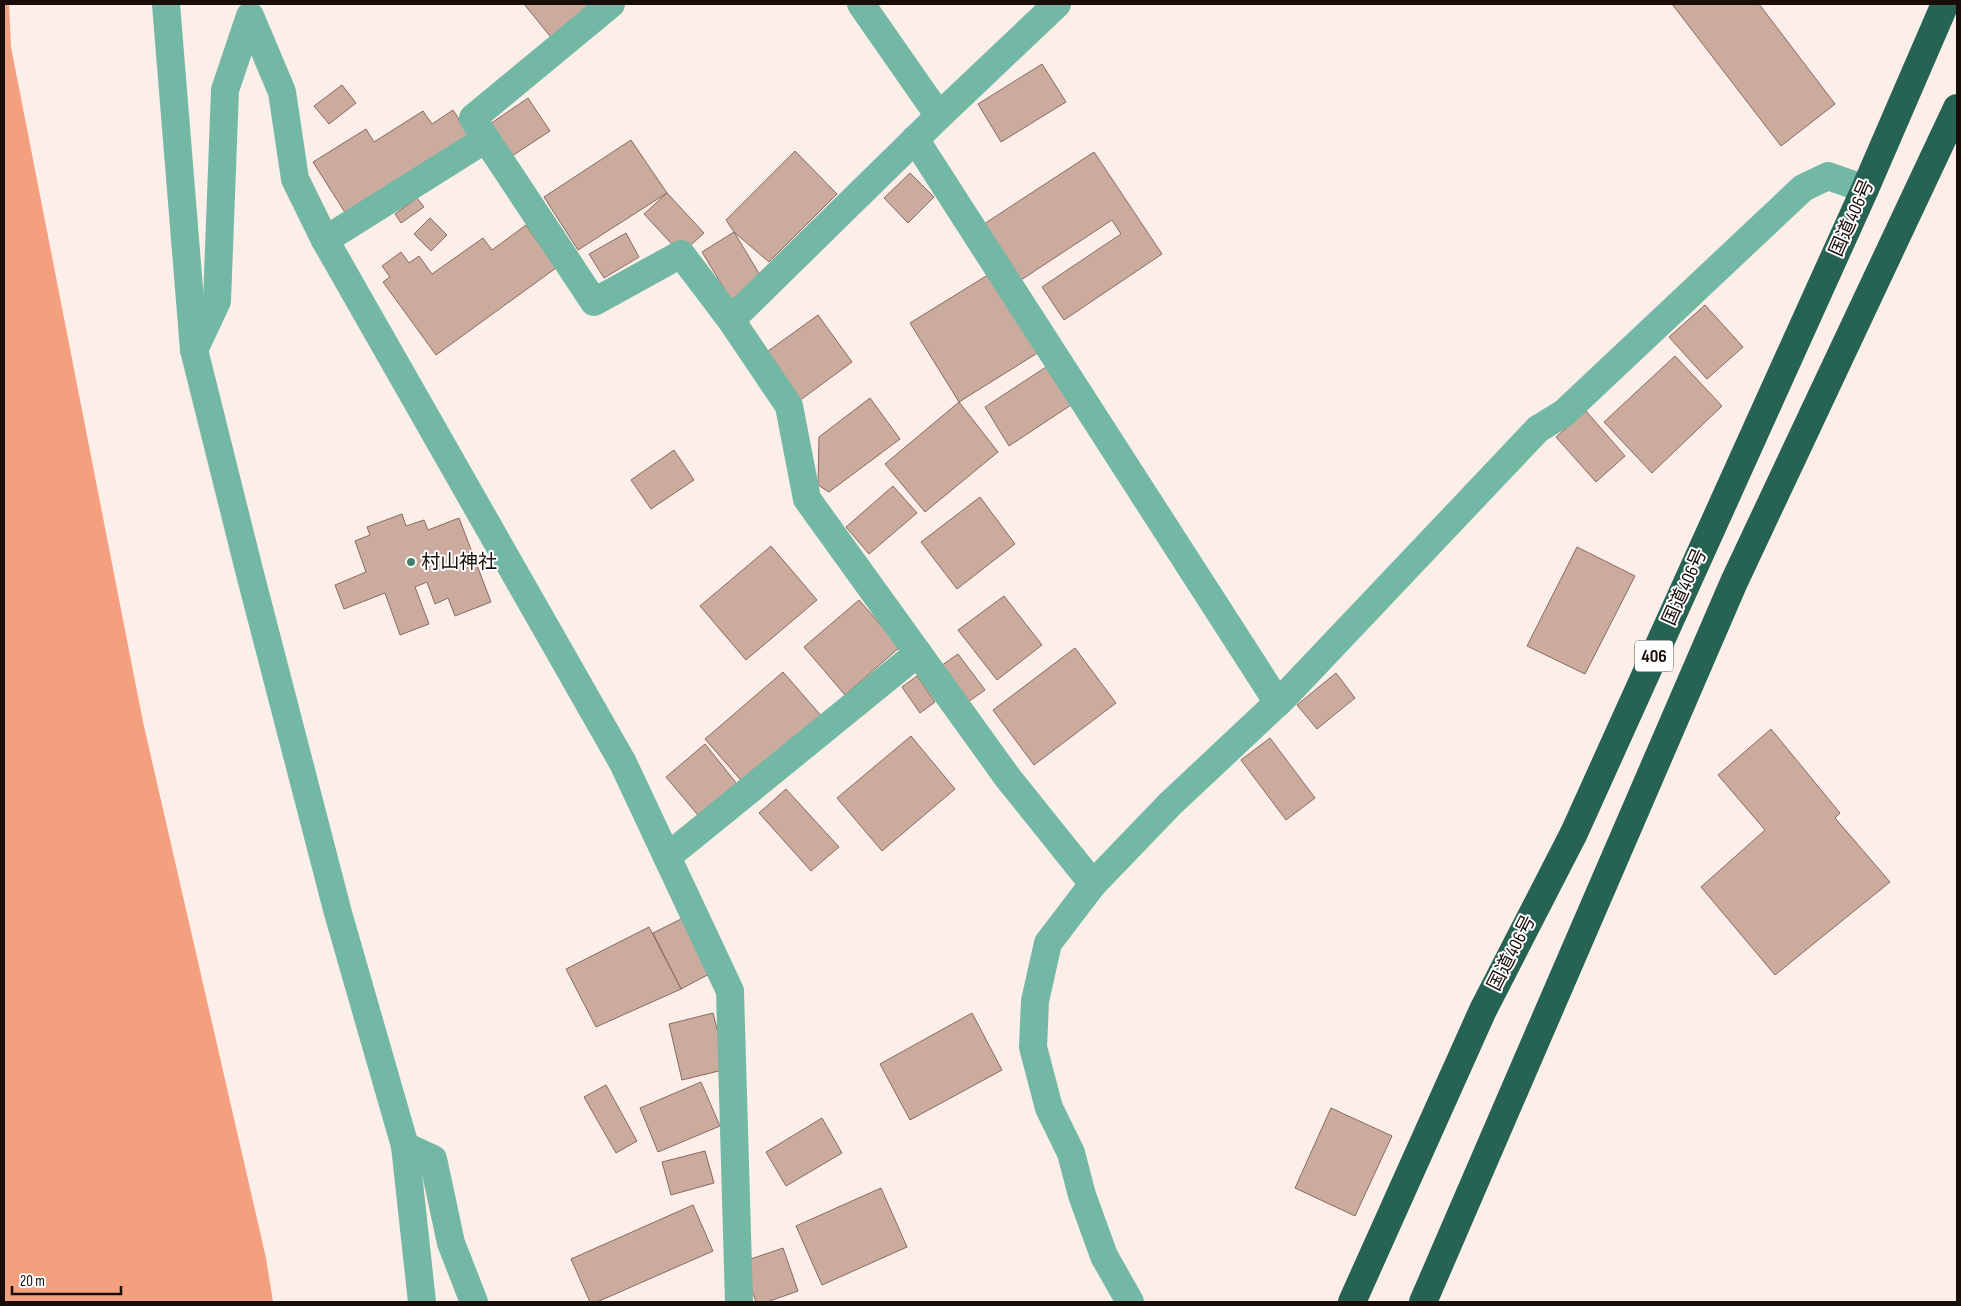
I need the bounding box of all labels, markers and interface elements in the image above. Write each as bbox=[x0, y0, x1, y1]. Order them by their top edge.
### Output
street label: 国道406号 bbox=[1825, 176, 1879, 260]
street label: 国道406号 bbox=[1658, 545, 1712, 629]
place label: 村山神社 bbox=[421, 551, 497, 574]
marker: 村山神社 bbox=[405, 556, 417, 568]
road number: 406 bbox=[1635, 640, 1673, 671]
street label: 国道406号 bbox=[1483, 911, 1541, 995]
scale bar bbox=[12, 1264, 121, 1296]
text: 20 m bbox=[20, 1272, 45, 1291]

